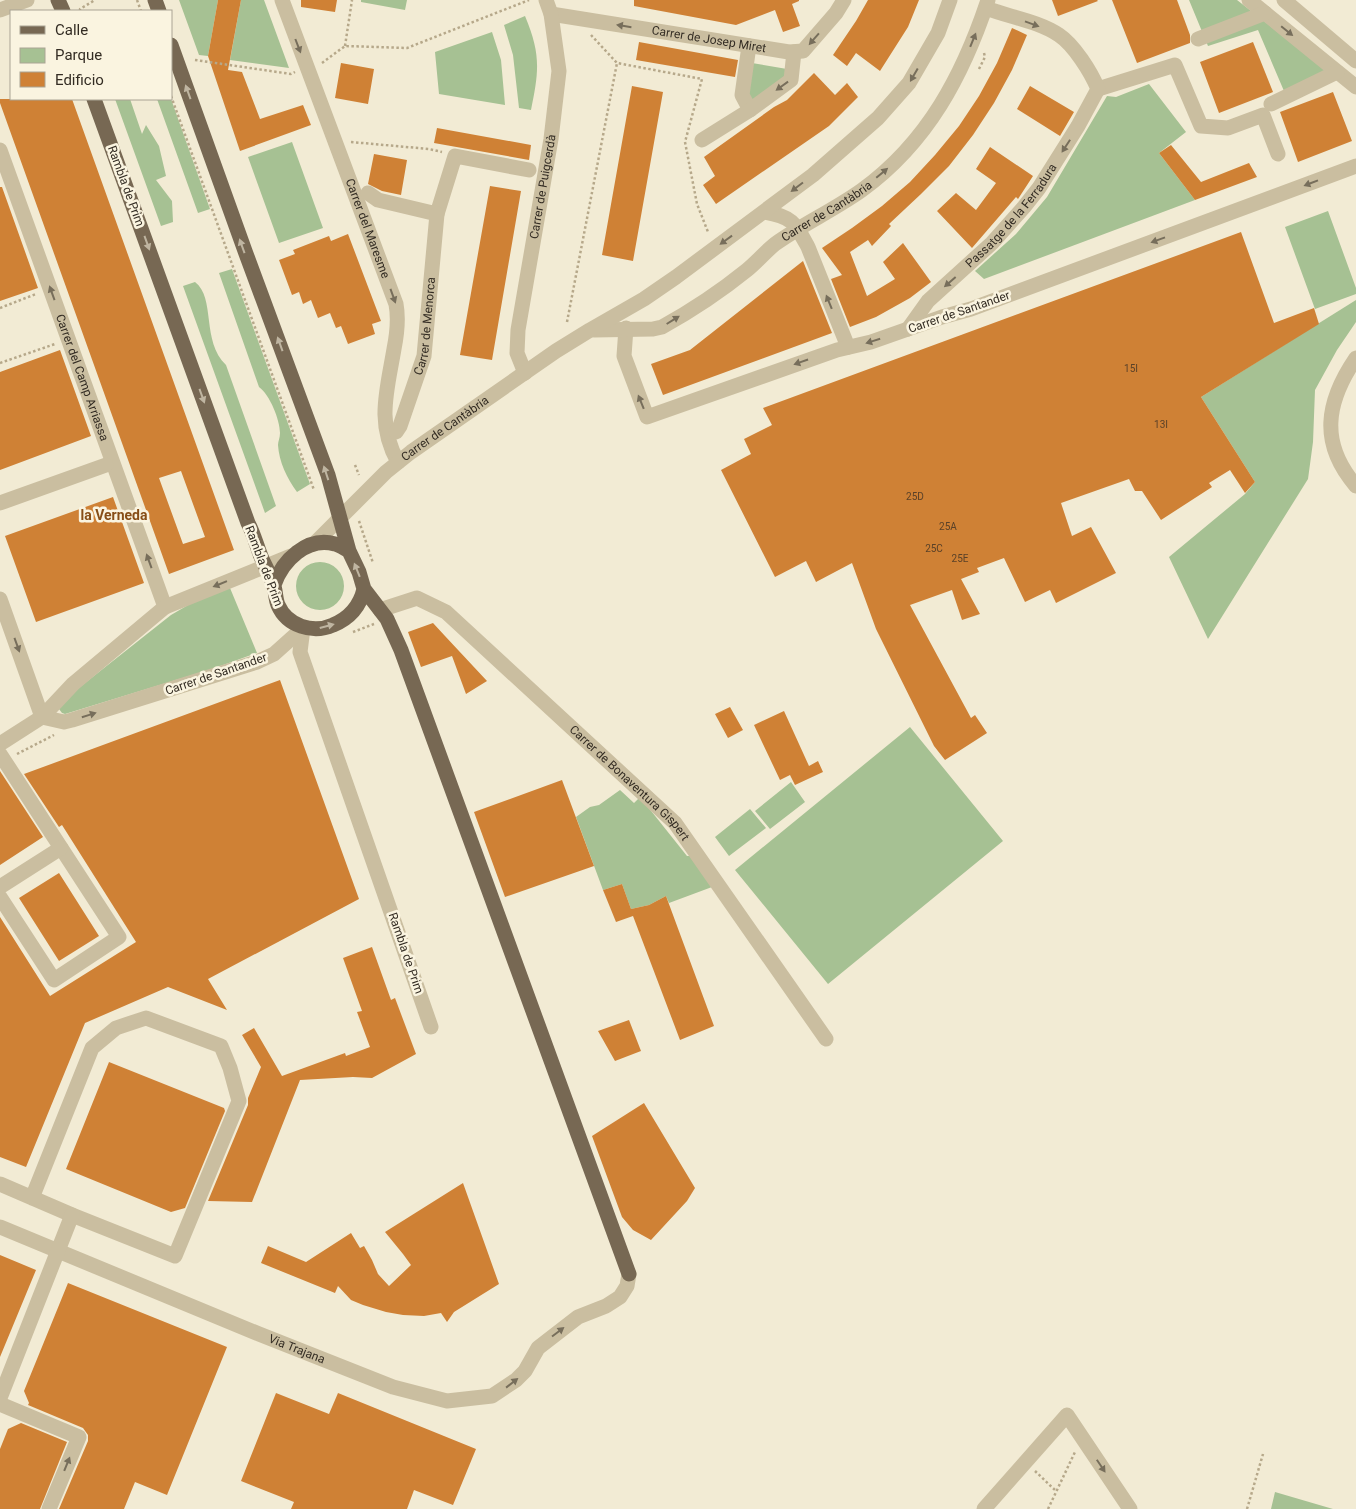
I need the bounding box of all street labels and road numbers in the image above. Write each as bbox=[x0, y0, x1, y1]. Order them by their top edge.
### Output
street label: Carrer de Josep Miret bbox=[651, 23, 767, 55]
street label: Carrer de Puigcerdà bbox=[527, 134, 558, 240]
street label: Rambla de Prim bbox=[105, 144, 147, 228]
street label: Passatge de la Ferradura bbox=[963, 161, 1059, 270]
street label: Carrer del Maresme bbox=[343, 177, 393, 280]
street label: Carrer de Cantàbria bbox=[779, 178, 875, 245]
street label: Carrer de Menorca bbox=[411, 276, 438, 377]
street label: Carrer de Santander bbox=[906, 288, 1012, 336]
street label: Carrer del Camp Arriassa bbox=[53, 312, 111, 443]
street label: Carrer de Cantàbria bbox=[398, 393, 491, 464]
street label: Rambla de Prim bbox=[242, 524, 286, 608]
street label: Carrer de Santander bbox=[163, 650, 269, 698]
street label: Carrer de Bonaventura Gispert bbox=[567, 722, 692, 843]
street label: Rambla de Prim bbox=[386, 911, 426, 995]
street label: Via Trajana bbox=[267, 1332, 327, 1366]

